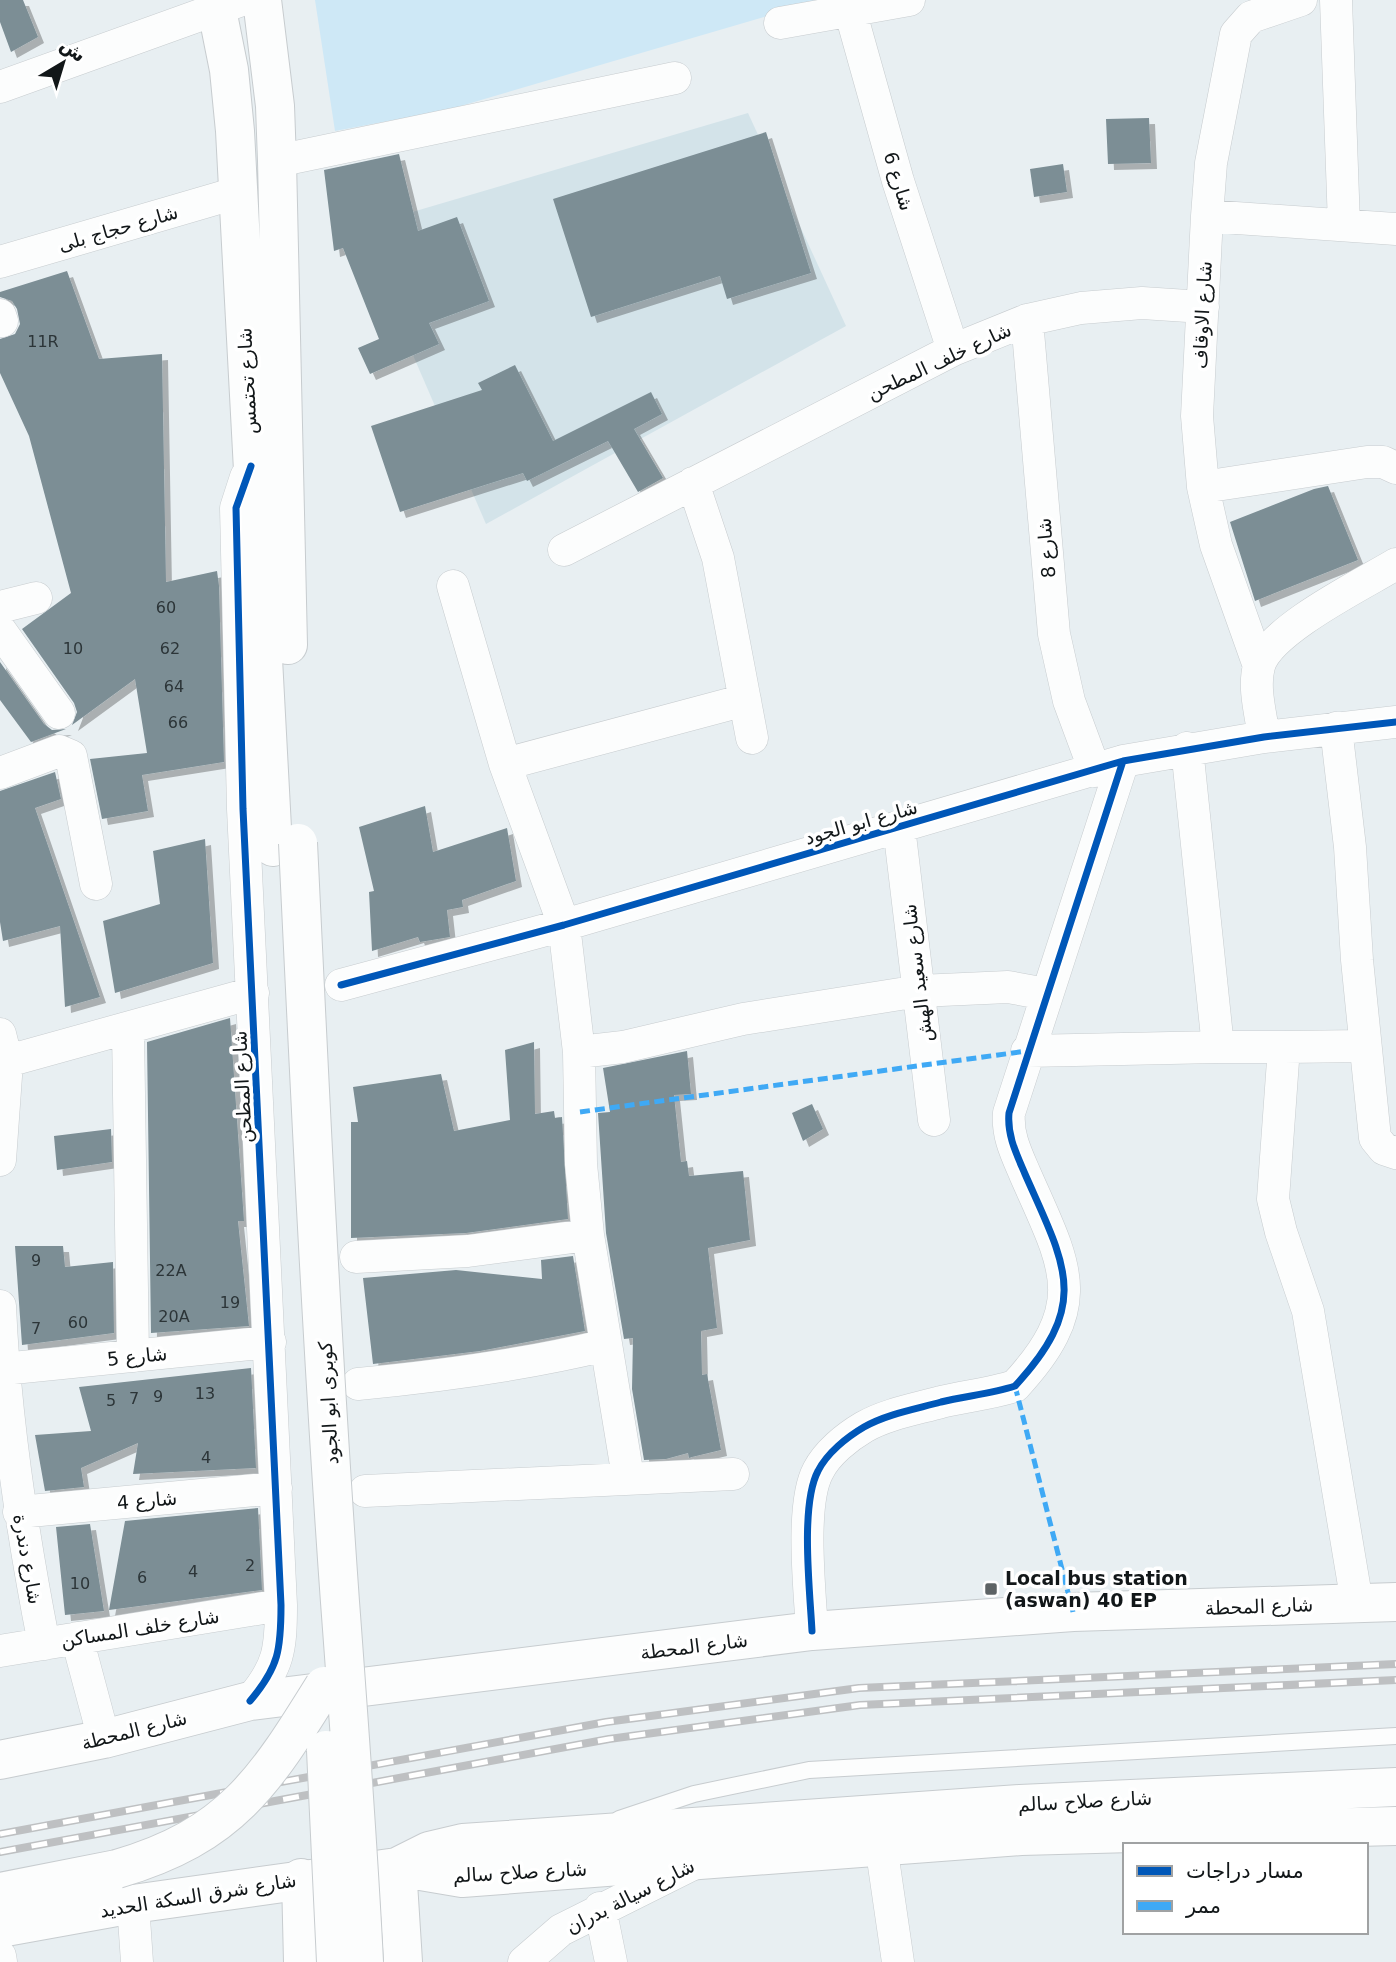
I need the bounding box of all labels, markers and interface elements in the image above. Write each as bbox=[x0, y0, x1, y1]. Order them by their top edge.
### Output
north arrow bbox=[28, 28, 98, 98]
text: ش bbox=[56, 33, 91, 67]
street label: شارع 6 bbox=[879, 149, 918, 213]
street label: شارع حجاج بلى bbox=[55, 200, 181, 257]
street label: شارع الاوقاف bbox=[1188, 260, 1217, 370]
street label: شارع خلف المطحن bbox=[863, 318, 1015, 405]
street label: شارع تحتمس bbox=[233, 327, 262, 435]
house number: 11R bbox=[27, 332, 59, 351]
street label: شارع 8 bbox=[1032, 517, 1061, 579]
house number: 60 bbox=[156, 598, 176, 617]
house number: 10 bbox=[63, 639, 83, 658]
house number: 62 bbox=[160, 639, 180, 658]
house number: 64 bbox=[164, 677, 184, 696]
house number: 66 bbox=[168, 713, 188, 732]
street label: شارع ابو الجود bbox=[802, 795, 920, 850]
street label: شارع سعيد الهش bbox=[898, 902, 937, 1043]
street label: شارع المطحن bbox=[228, 1030, 257, 1144]
house number: 9 bbox=[31, 1251, 41, 1270]
house number: 22A bbox=[155, 1261, 187, 1280]
house number: 19 bbox=[220, 1293, 240, 1312]
house number: 20A bbox=[158, 1307, 190, 1326]
house number: 60 bbox=[68, 1313, 88, 1332]
house number: 7 bbox=[31, 1319, 41, 1338]
street label: كوبرى ابو الجود bbox=[314, 1340, 343, 1465]
street label: شارع 5 bbox=[106, 1342, 168, 1371]
house number: 13 bbox=[195, 1384, 215, 1403]
house number: 9 bbox=[153, 1387, 163, 1406]
house number: 7 bbox=[129, 1389, 139, 1408]
house number: 5 bbox=[106, 1391, 116, 1410]
house number: 4 bbox=[201, 1448, 211, 1467]
street label: شارع 4 bbox=[116, 1486, 178, 1515]
street label: شارع دندرة bbox=[8, 1512, 47, 1606]
house number: 2 bbox=[245, 1556, 255, 1575]
house number: 4 bbox=[188, 1562, 198, 1581]
place label: Local bus station (aswan) 40 EP bbox=[1005, 1567, 1188, 1611]
house number: 6 bbox=[137, 1568, 147, 1587]
house number: 10 bbox=[70, 1574, 90, 1593]
marker: Local bus station (aswan) 40 EP bbox=[983, 1581, 999, 1597]
street label: شارع المحطة bbox=[1204, 1593, 1314, 1620]
street label: شارع خلف المساكن bbox=[59, 1605, 221, 1652]
street label: شارع المحطة bbox=[639, 1628, 749, 1665]
street label: شارع المحطة bbox=[79, 1706, 189, 1755]
street label: شارع صلاح سالم bbox=[1017, 1787, 1153, 1816]
legend bbox=[1123, 1843, 1368, 1934]
street label: شارع سيالة بدران bbox=[562, 1854, 698, 1939]
street label: شارع صلاح سالم bbox=[452, 1858, 588, 1887]
text: مسار دراجات bbox=[1186, 1859, 1304, 1883]
street label: شارع شرق السكة الحديد bbox=[98, 1869, 298, 1922]
text: ممر bbox=[1185, 1894, 1221, 1918]

